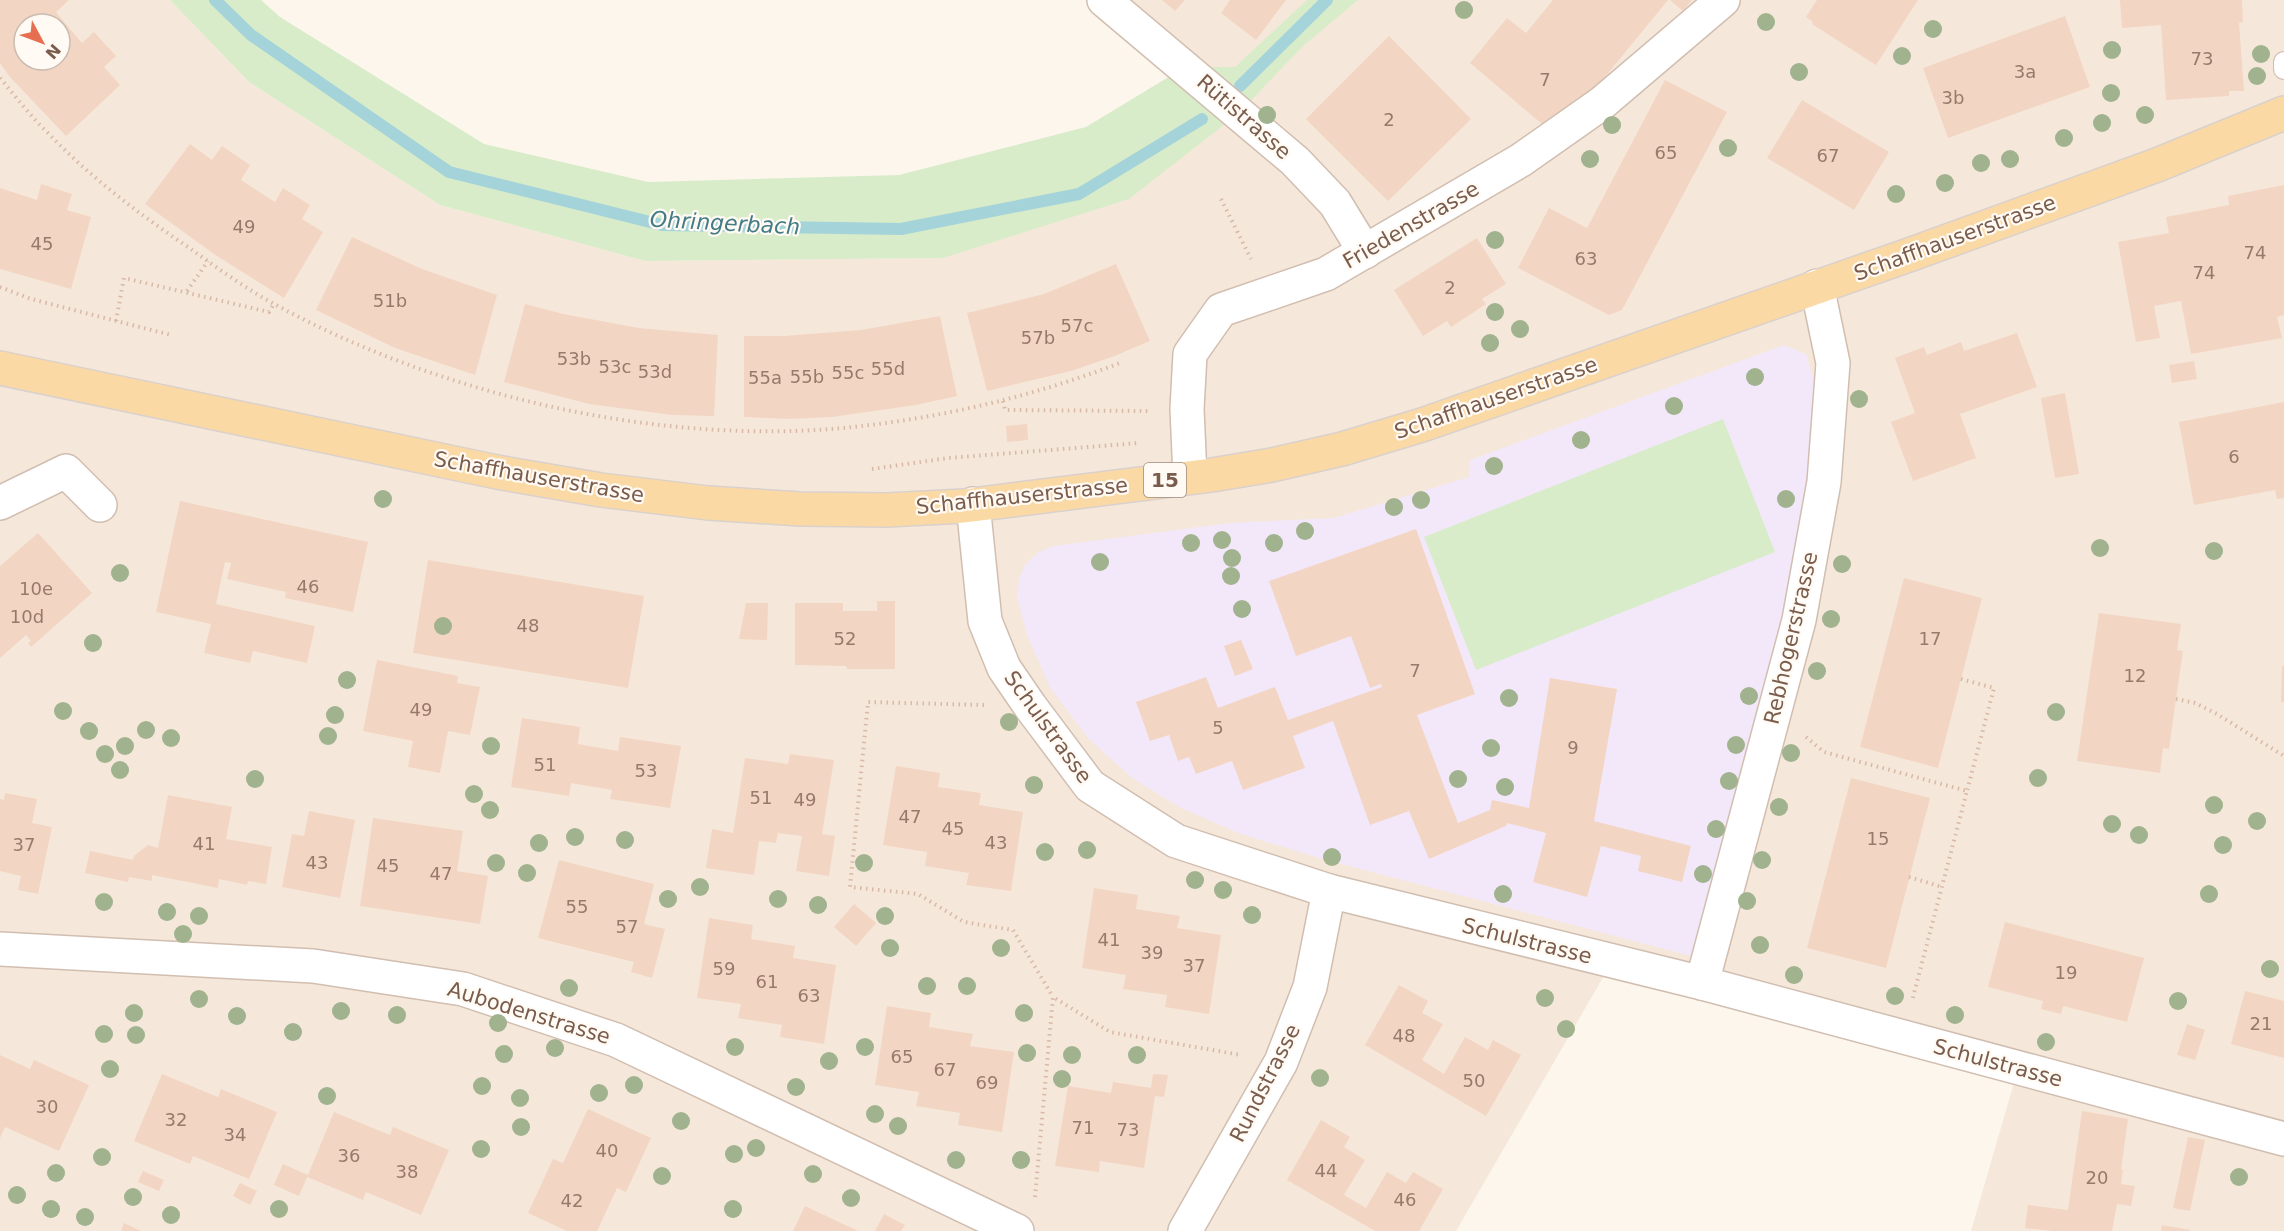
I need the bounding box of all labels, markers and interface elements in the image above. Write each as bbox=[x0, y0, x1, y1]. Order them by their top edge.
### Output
north arrow bbox=[12, 12, 72, 72]
text: N bbox=[41, 40, 65, 63]
house number: 73 bbox=[2191, 48, 2213, 69]
house number: 3a bbox=[2014, 61, 2036, 82]
house number: 7 bbox=[1539, 69, 1551, 90]
street label: Rütistrasse bbox=[1192, 70, 1296, 164]
house number: 3b bbox=[1942, 87, 1964, 108]
house number: 2 bbox=[1383, 109, 1395, 130]
house number: 65 bbox=[1655, 142, 1677, 163]
house number: 67 bbox=[1817, 145, 1839, 166]
street label: Friedenstrasse bbox=[1339, 176, 1483, 274]
street label: Schaffhauserstrasse bbox=[1851, 190, 2059, 286]
water label: Ohringerbach bbox=[649, 207, 801, 239]
house number: 49 bbox=[233, 216, 255, 237]
house number: 45 bbox=[31, 233, 53, 254]
house number: 74 bbox=[2244, 242, 2266, 263]
house number: 63 bbox=[1575, 248, 1597, 269]
house number: 74 bbox=[2193, 262, 2215, 283]
house number: 2 bbox=[1444, 277, 1456, 298]
house number: 51b bbox=[373, 290, 407, 311]
house number: 57c bbox=[1061, 315, 1093, 336]
house number: 57b bbox=[1021, 327, 1055, 348]
house number: 53b bbox=[557, 348, 591, 369]
street label: Schaffhauserstrasse bbox=[1391, 352, 1601, 444]
house number: 53c bbox=[599, 356, 631, 377]
house number: 55d bbox=[871, 358, 905, 379]
house number: 53d bbox=[638, 361, 672, 382]
house number: 55c bbox=[832, 362, 864, 383]
house number: 55b bbox=[790, 366, 824, 387]
house number: 55a bbox=[748, 367, 782, 388]
house number: 6 bbox=[2228, 446, 2240, 467]
street label: Schaffhauserstrasse bbox=[432, 447, 646, 507]
road number: 15 bbox=[1144, 463, 1186, 497]
street label: Schaffhauserstrasse bbox=[915, 473, 1129, 519]
street label: Rebhogerstrasse bbox=[1759, 549, 1823, 727]
house number: 46 bbox=[297, 576, 319, 597]
house number: 10e bbox=[19, 578, 53, 599]
house number: 10d bbox=[10, 606, 44, 627]
house number: 48 bbox=[517, 615, 539, 636]
house number: 52 bbox=[834, 628, 856, 649]
house number: 17 bbox=[1919, 628, 1941, 649]
house number: 7 bbox=[1409, 660, 1421, 681]
house number: 12 bbox=[2124, 665, 2146, 686]
street label: Schulstrasse bbox=[999, 666, 1097, 788]
house number: 49 bbox=[410, 699, 432, 720]
house number: 5 bbox=[1212, 717, 1224, 738]
house number: 9 bbox=[1567, 737, 1579, 758]
house number: 51 bbox=[534, 754, 556, 775]
house number: 53 bbox=[635, 760, 657, 781]
house number: 51 bbox=[750, 787, 772, 808]
house number: 49 bbox=[794, 789, 816, 810]
house number: 47 bbox=[899, 806, 921, 827]
house number: 45 bbox=[942, 818, 964, 839]
house number: 15 bbox=[1867, 828, 1889, 849]
house number: 43 bbox=[985, 832, 1007, 853]
house number: 41 bbox=[193, 833, 215, 854]
house number: 37 bbox=[13, 834, 35, 855]
house number: 43 bbox=[306, 852, 328, 873]
house number: 45 bbox=[377, 855, 399, 876]
house number: 47 bbox=[430, 863, 452, 884]
house number: 55 bbox=[566, 896, 588, 917]
street label: Schulstrasse bbox=[1460, 913, 1594, 969]
house number: 57 bbox=[616, 916, 638, 937]
house number: 41 bbox=[1098, 929, 1120, 950]
house number: 39 bbox=[1141, 942, 1163, 963]
house number: 37 bbox=[1183, 955, 1205, 976]
house number: 59 bbox=[713, 958, 735, 979]
house number: 19 bbox=[2055, 962, 2077, 983]
house number: 61 bbox=[756, 971, 778, 992]
street label: Aubodenstrasse bbox=[445, 977, 613, 1049]
house number: 63 bbox=[798, 985, 820, 1006]
house number: 21 bbox=[2250, 1013, 2272, 1034]
street label: Rundstrasse bbox=[1225, 1020, 1305, 1146]
house number: 48 bbox=[1393, 1025, 1415, 1046]
street label: Schulstrasse bbox=[1931, 1034, 2065, 1092]
house number: 65 bbox=[891, 1046, 913, 1067]
house number: 67 bbox=[934, 1059, 956, 1080]
house number: 50 bbox=[1463, 1070, 1485, 1091]
house number: 69 bbox=[976, 1072, 998, 1093]
house number: 30 bbox=[36, 1096, 58, 1117]
house number: 32 bbox=[165, 1109, 187, 1130]
house number: 71 bbox=[1072, 1117, 1094, 1138]
house number: 73 bbox=[1117, 1119, 1139, 1140]
house number: 34 bbox=[224, 1124, 246, 1145]
house number: 40 bbox=[596, 1140, 618, 1161]
house number: 36 bbox=[338, 1145, 360, 1166]
house number: 44 bbox=[1315, 1160, 1337, 1181]
house number: 38 bbox=[396, 1161, 418, 1182]
house number: 20 bbox=[2086, 1167, 2108, 1188]
house number: 46 bbox=[1394, 1189, 1416, 1210]
house number: 42 bbox=[561, 1190, 583, 1211]

